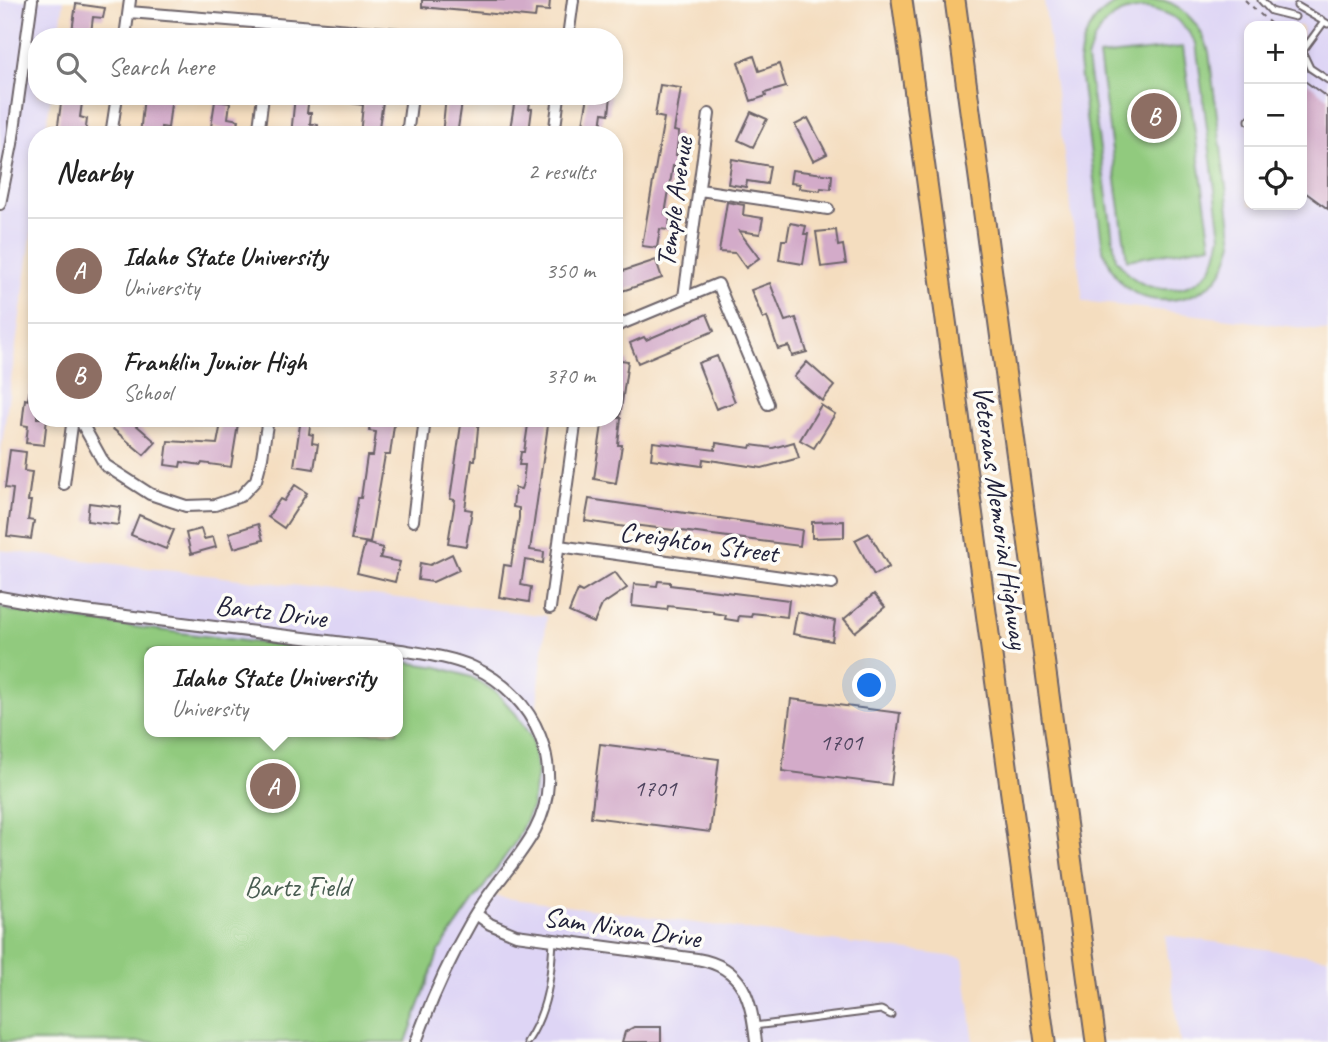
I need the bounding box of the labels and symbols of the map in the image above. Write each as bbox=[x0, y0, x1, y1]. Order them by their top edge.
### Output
pin: B bbox=[1131, 90, 1177, 142]
street label: Temple Avenue bbox=[648, 133, 701, 269]
street label: Veterans Memorial Highway bbox=[965, 383, 1037, 653]
street label: Creighton Street bbox=[618, 514, 783, 571]
street label: Bartz Drive bbox=[213, 587, 330, 635]
your location bbox=[852, 668, 886, 702]
house number: 1701 bbox=[819, 727, 864, 757]
pin: A bbox=[250, 760, 296, 812]
house number: 1701 bbox=[633, 773, 678, 803]
park label: Bartz Field bbox=[245, 869, 353, 904]
street label: Sam Nixon Drive bbox=[541, 899, 705, 956]

